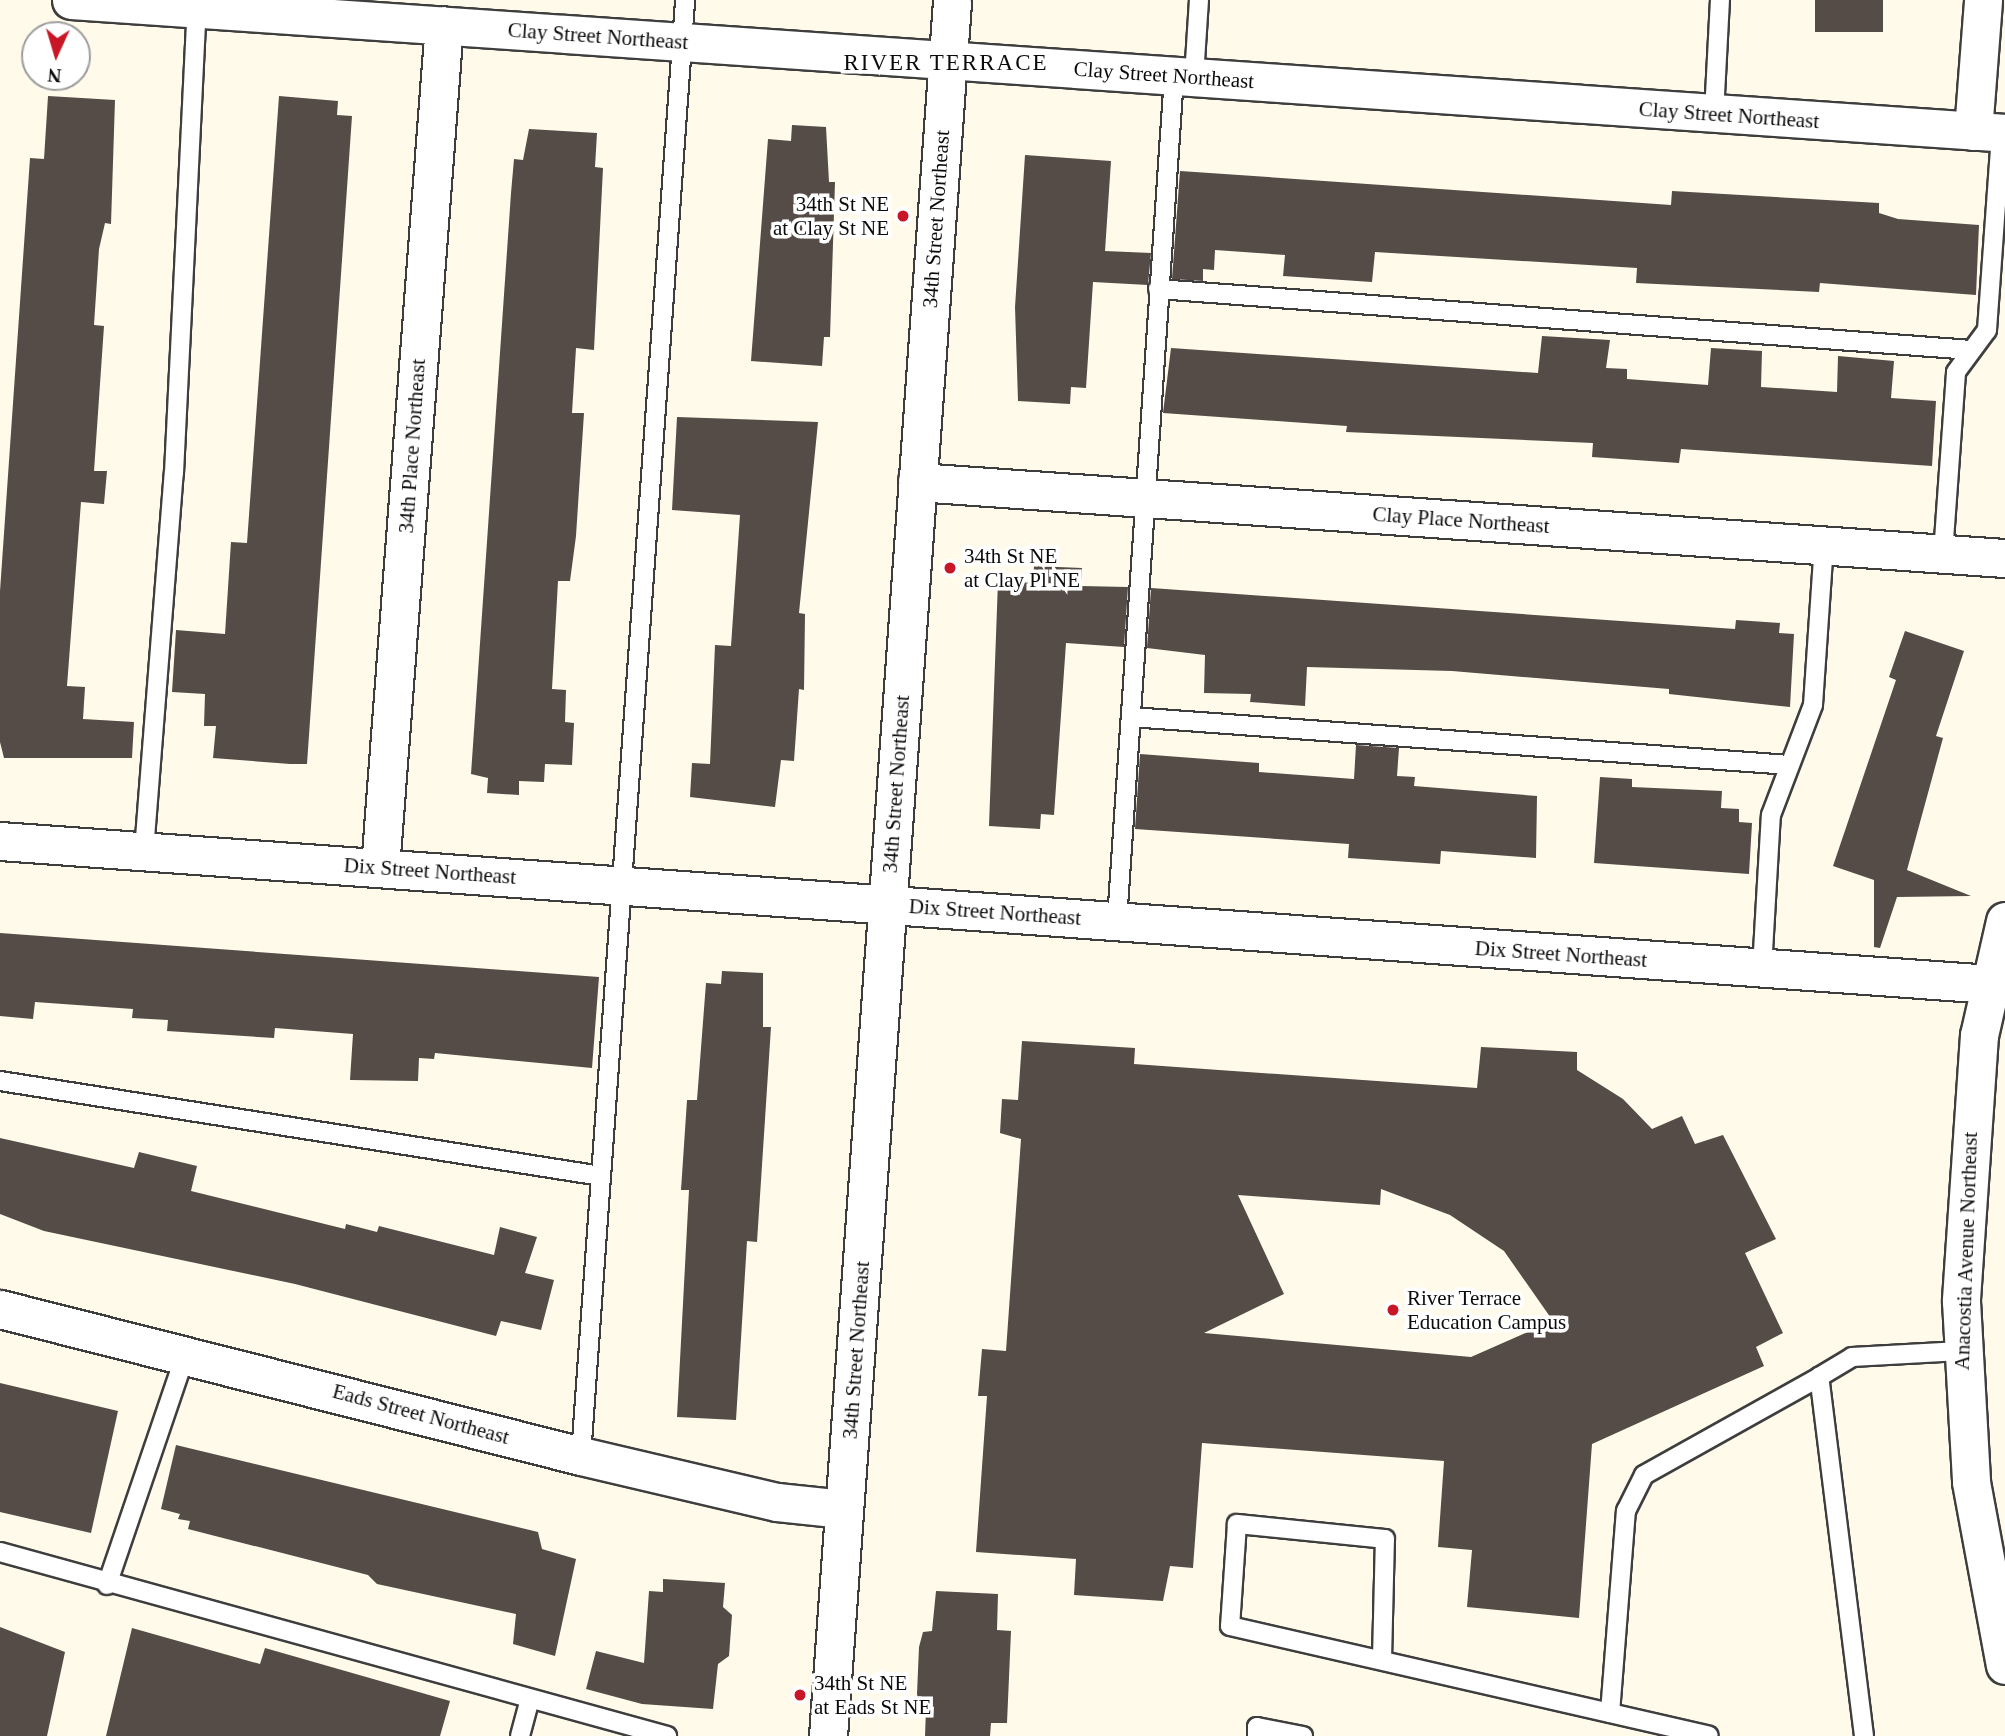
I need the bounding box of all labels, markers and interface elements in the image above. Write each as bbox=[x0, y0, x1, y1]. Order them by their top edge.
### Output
street label: Clay Street Northeast bbox=[507, 17, 689, 55]
north arrow bbox=[21, 21, 91, 91]
district label: RIVER TERRACE bbox=[845, 49, 1047, 77]
street label: Clay Street Northeast bbox=[1073, 56, 1255, 94]
text: N bbox=[47, 64, 62, 86]
street label: Clay Street Northeast bbox=[1638, 96, 1820, 134]
street label: 34th Street Northeast bbox=[917, 129, 955, 309]
place label: 34th St NE at Clay St NE bbox=[773, 191, 889, 241]
marker: 34th St NE at Clay St NE bbox=[895, 208, 911, 224]
street label: 34th Place Northeast bbox=[393, 358, 431, 534]
street label: Clay Place Northeast bbox=[1372, 501, 1550, 539]
place label: 34th St NE at Clay Pl NE bbox=[964, 543, 1080, 593]
marker: 34th St NE at Clay Pl NE bbox=[942, 560, 958, 576]
street label: 34th Street Northeast bbox=[877, 694, 915, 874]
street label: Dix Street Northeast bbox=[343, 852, 517, 890]
street label: Dix Street Northeast bbox=[908, 893, 1082, 931]
street label: Dix Street Northeast bbox=[1474, 935, 1648, 973]
street label: Anacostia Avenue Northeast bbox=[1949, 1131, 1983, 1371]
street label: 34th Street Northeast bbox=[837, 1260, 875, 1440]
place label: River Terrace Education Campus bbox=[1407, 1285, 1566, 1335]
marker: River Terrace Education Campus bbox=[1385, 1302, 1401, 1318]
street label: Eads Street Northeast bbox=[330, 1378, 512, 1450]
place label: 34th St NE at Eads St NE bbox=[814, 1670, 931, 1720]
marker: 34th St NE at Eads St NE bbox=[792, 1687, 808, 1703]

